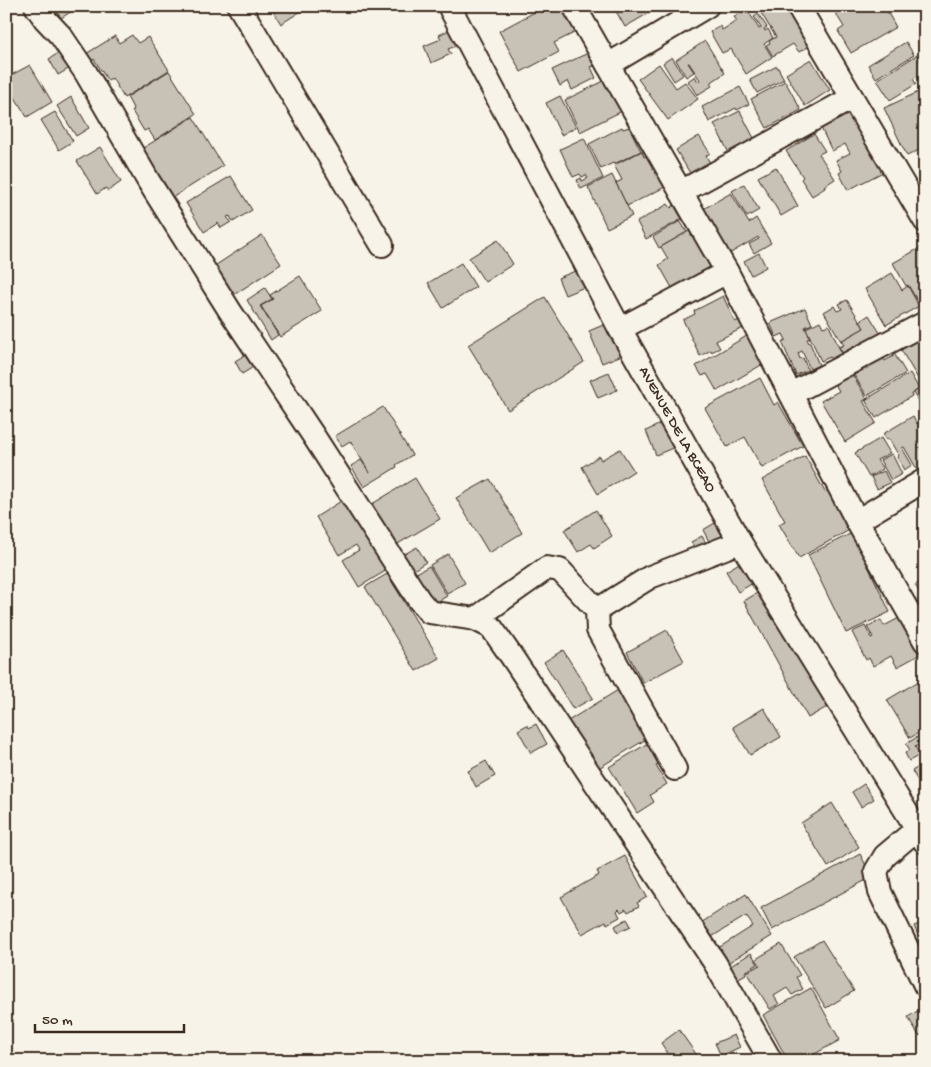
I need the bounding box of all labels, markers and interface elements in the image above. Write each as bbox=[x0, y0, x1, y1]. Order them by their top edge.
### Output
street label: AVENUE DE LA BCEAO bbox=[634, 364, 719, 496]
scale bar bbox=[35, 1002, 184, 1034]
text: 50 m bbox=[42, 1012, 73, 1030]

